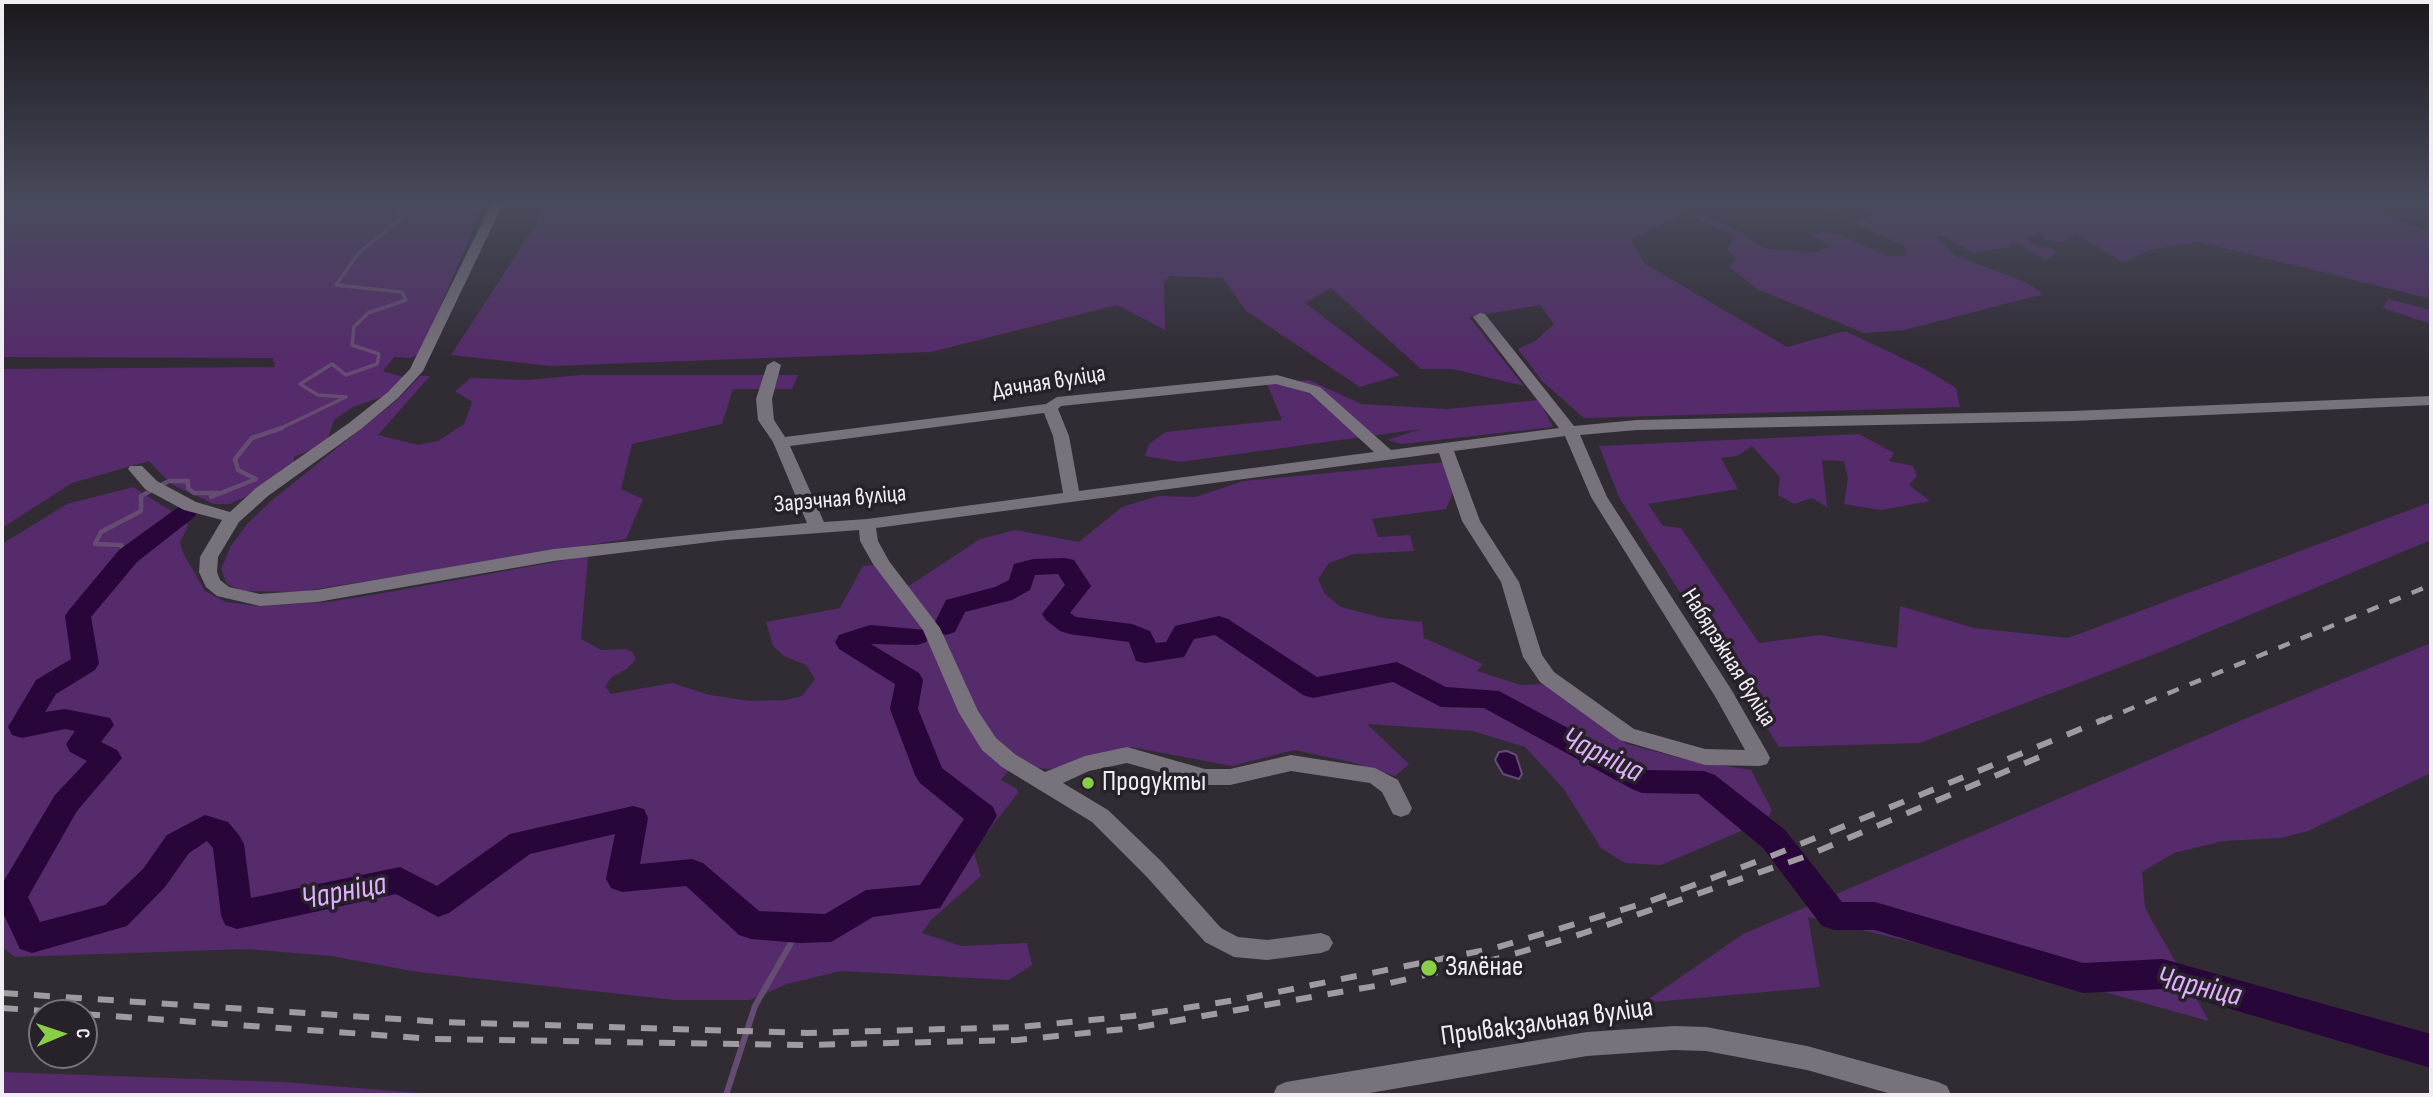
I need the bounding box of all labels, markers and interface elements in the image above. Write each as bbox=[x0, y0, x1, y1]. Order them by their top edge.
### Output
street label: Дачная вуліца bbox=[990, 360, 1108, 406]
street label: Зарэчная вуліца bbox=[773, 480, 907, 520]
street label: Набярэжная вуліца bbox=[1674, 584, 1782, 732]
water label: Чарніца bbox=[1555, 720, 1649, 792]
place label: Продукты bbox=[1102, 766, 1206, 800]
marker: Продукты bbox=[1080, 775, 1096, 791]
water label: Чарніца bbox=[298, 866, 390, 920]
place label: Зялёнае bbox=[1445, 951, 1523, 985]
marker: Зялёнае bbox=[1419, 958, 1439, 978]
water label: Чарніца bbox=[2153, 960, 2245, 1016]
street label: Прывакзальная вуліца bbox=[1439, 991, 1655, 1055]
north arrow bbox=[28, 999, 98, 1069]
text: С bbox=[71, 1028, 94, 1039]

